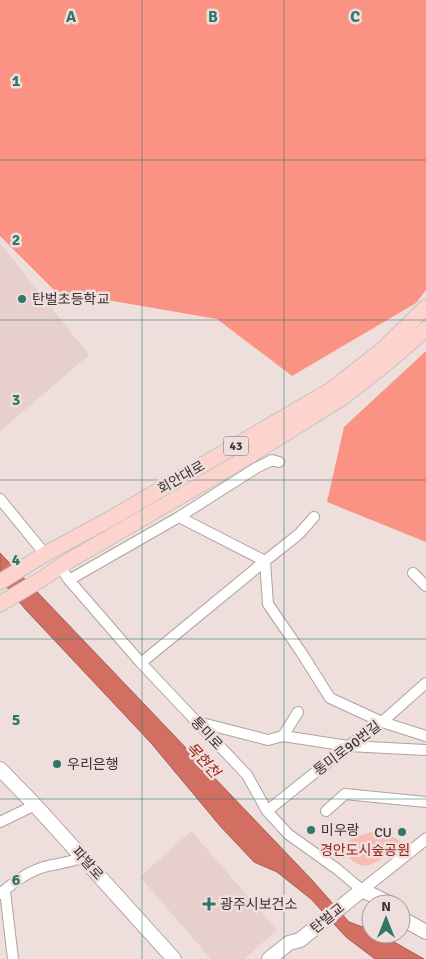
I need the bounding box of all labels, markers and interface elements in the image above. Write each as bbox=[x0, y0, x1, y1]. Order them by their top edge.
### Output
text: A bbox=[66, 7, 77, 27]
text: B bbox=[208, 7, 218, 27]
text: C bbox=[350, 7, 360, 27]
text: 1 bbox=[12, 71, 21, 91]
text: 2 bbox=[12, 230, 20, 250]
place label: 탄벌초등학교 bbox=[32, 291, 109, 308]
marker: 탄벌초등학교 bbox=[16, 293, 28, 305]
text: 3 bbox=[12, 390, 20, 410]
road number: 43 bbox=[224, 436, 248, 456]
street label: 회안대로 bbox=[155, 457, 208, 498]
text: 4 bbox=[12, 550, 21, 570]
text: 5 bbox=[12, 710, 20, 730]
street label: 통미로 bbox=[187, 713, 226, 753]
street label: 통미로90번길 bbox=[310, 718, 384, 779]
water label: 목현천 bbox=[182, 739, 225, 783]
place label: 우리은행 bbox=[67, 756, 119, 773]
marker: 우리은행 bbox=[51, 758, 63, 770]
place label: 미우랑 bbox=[321, 822, 360, 839]
marker: 미우랑 bbox=[305, 824, 317, 836]
place label: CU bbox=[374, 824, 392, 841]
marker: CU bbox=[396, 826, 408, 838]
park label: 경안도시숲공원 bbox=[320, 842, 410, 859]
street label: 파발로 bbox=[68, 843, 107, 883]
text: 6 bbox=[12, 870, 21, 890]
north arrow bbox=[361, 894, 411, 944]
place label: 광주시보건소 bbox=[220, 896, 297, 913]
marker: 광주시보건소 bbox=[202, 897, 216, 911]
text: N bbox=[381, 898, 391, 915]
street label: 탄벌교 bbox=[307, 900, 348, 937]

